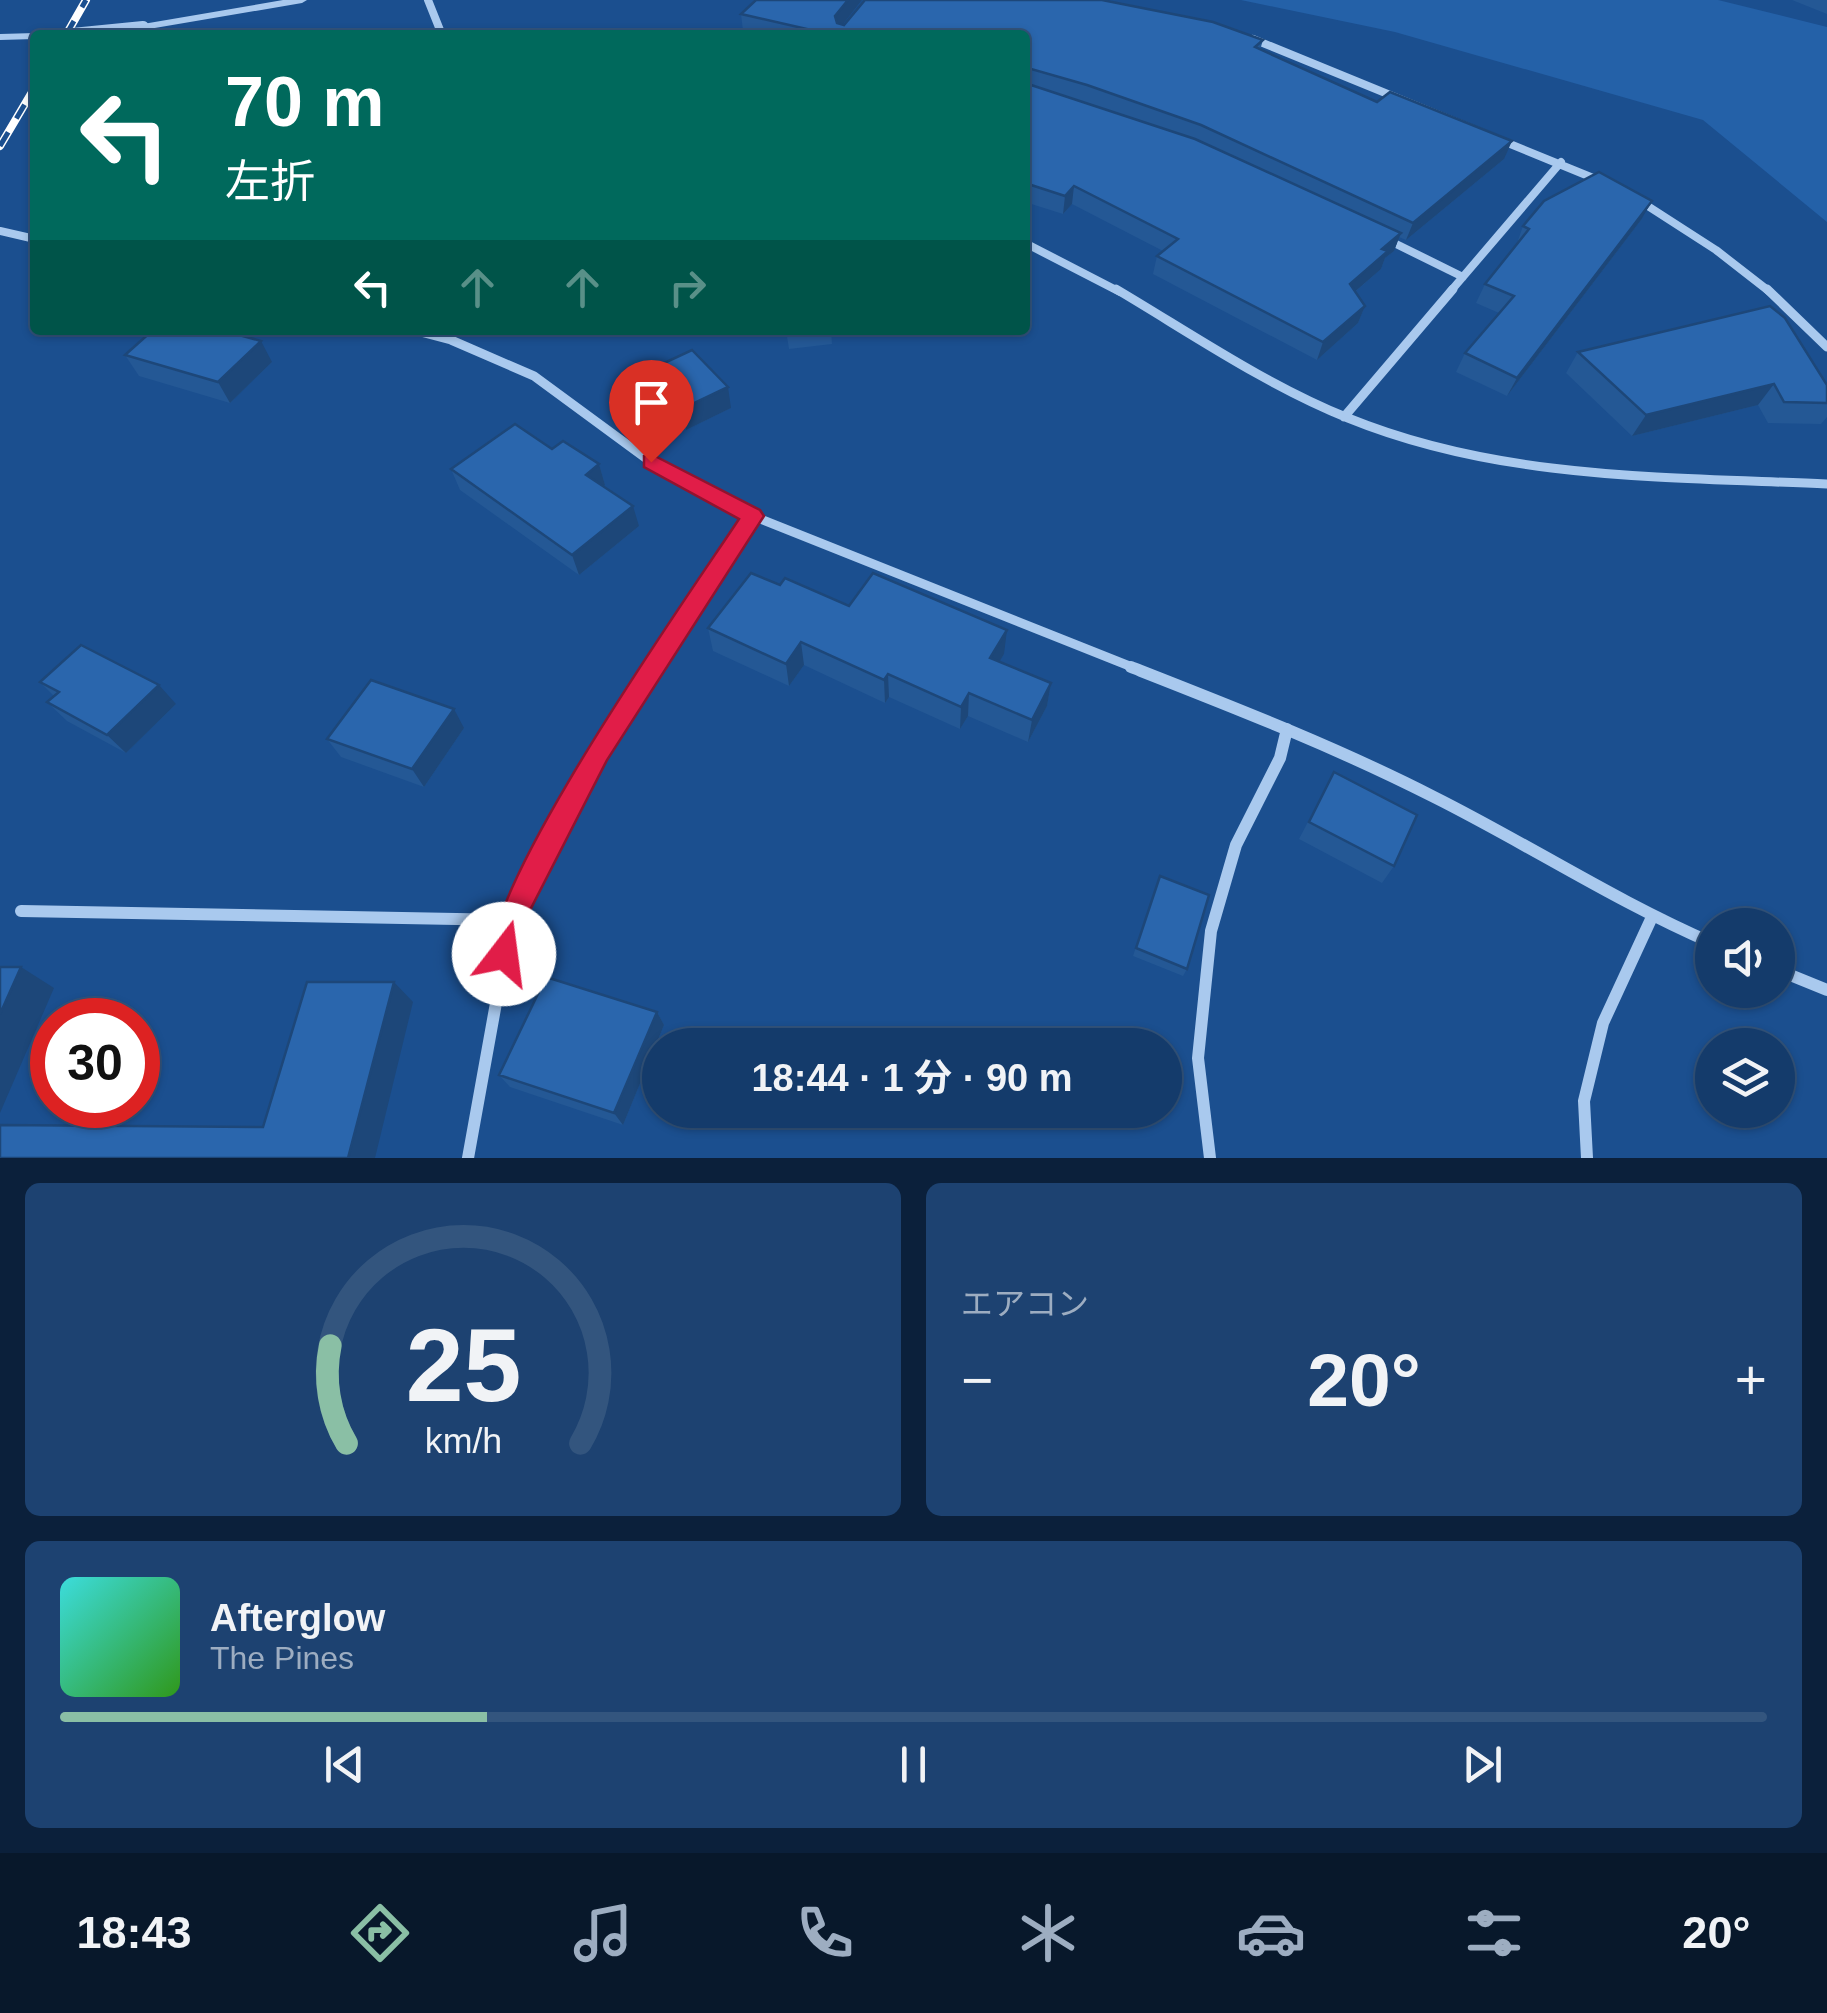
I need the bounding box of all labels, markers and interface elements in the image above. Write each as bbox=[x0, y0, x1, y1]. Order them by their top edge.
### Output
text: 70 m bbox=[225, 63, 385, 141]
icon: left bbox=[60, 70, 190, 200]
text: 左折 bbox=[225, 156, 315, 207]
icon: left bbox=[345, 260, 400, 315]
icon: ahead bbox=[450, 260, 505, 315]
icon: ahead bbox=[555, 260, 610, 315]
icon: right bbox=[660, 260, 715, 315]
pin bbox=[609, 360, 694, 463]
icon: arrive bbox=[624, 375, 679, 430]
position arrow bbox=[452, 902, 556, 1006]
map controls bbox=[1695, 908, 1795, 1128]
button: sound bbox=[1695, 908, 1795, 1008]
speed limit sign: 30 bbox=[30, 998, 160, 1128]
button: layers bbox=[1695, 1028, 1795, 1128]
text: 18:44 · 1 分 · 90 m bbox=[751, 1057, 1073, 1099]
text: エアコン bbox=[961, 1286, 1089, 1322]
text: 25 bbox=[405, 1307, 521, 1423]
text: 20° bbox=[1307, 1338, 1421, 1422]
text: − bbox=[961, 1349, 993, 1411]
text: + bbox=[1735, 1349, 1767, 1411]
text: km/h bbox=[424, 1421, 502, 1461]
text: Afterglow bbox=[210, 1597, 385, 1639]
text: The Pines bbox=[210, 1640, 354, 1676]
icon: previous bbox=[317, 1737, 372, 1792]
icon: pause bbox=[886, 1737, 941, 1792]
icon: next bbox=[1455, 1737, 1510, 1792]
icon: directions bbox=[345, 1898, 415, 1968]
icon: music bbox=[568, 1898, 638, 1968]
icon: phone bbox=[790, 1898, 860, 1968]
icon: climate bbox=[1013, 1898, 1083, 1968]
icon: car bbox=[1236, 1898, 1306, 1968]
icon: filters bbox=[1459, 1898, 1529, 1968]
text: 18:43 bbox=[76, 1907, 192, 1958]
text: 20° bbox=[1682, 1907, 1750, 1958]

